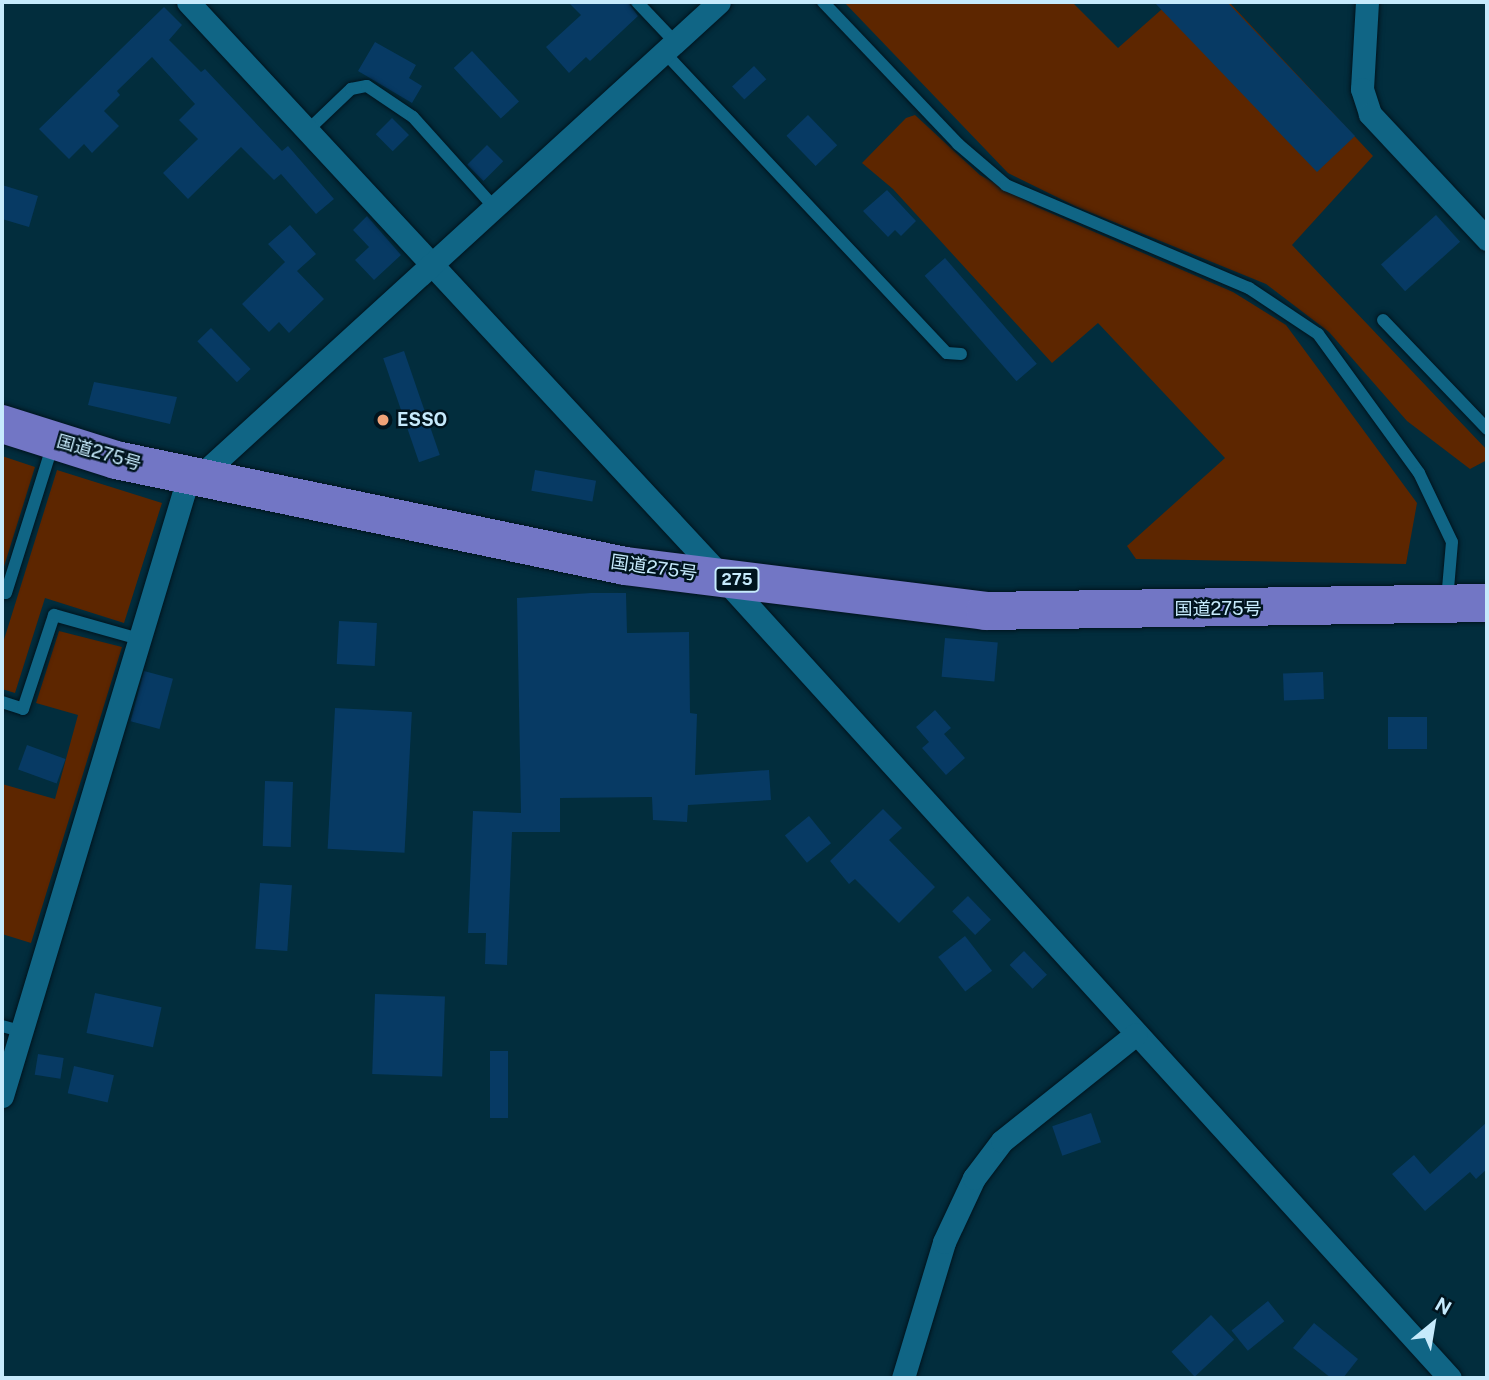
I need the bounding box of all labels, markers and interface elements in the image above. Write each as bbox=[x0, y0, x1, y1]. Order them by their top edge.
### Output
place label: ESSO bbox=[397, 409, 447, 431]
marker: ESSO bbox=[375, 412, 391, 428]
street label: 国道275号 bbox=[54, 431, 144, 475]
street label: 国道275号 bbox=[609, 551, 699, 585]
road number: 275 bbox=[714, 568, 760, 593]
street label: 国道275号 bbox=[1174, 598, 1262, 620]
north arrow bbox=[1398, 1289, 1468, 1359]
text: N bbox=[1432, 1293, 1455, 1319]

